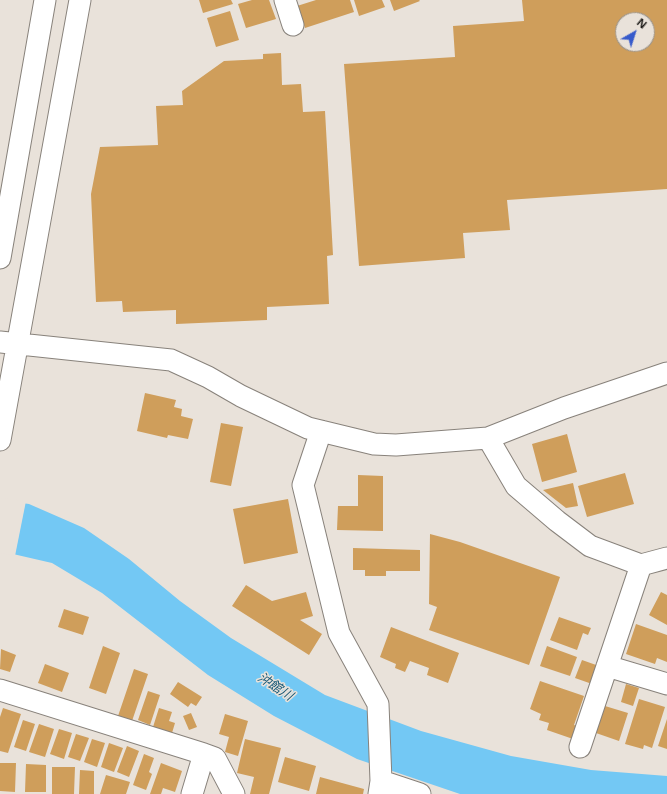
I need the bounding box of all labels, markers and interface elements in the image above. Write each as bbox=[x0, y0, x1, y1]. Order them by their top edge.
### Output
north arrow bbox=[615, 12, 655, 52]
text: N bbox=[634, 14, 650, 32]
water label: 沖館川 bbox=[254, 670, 296, 704]

